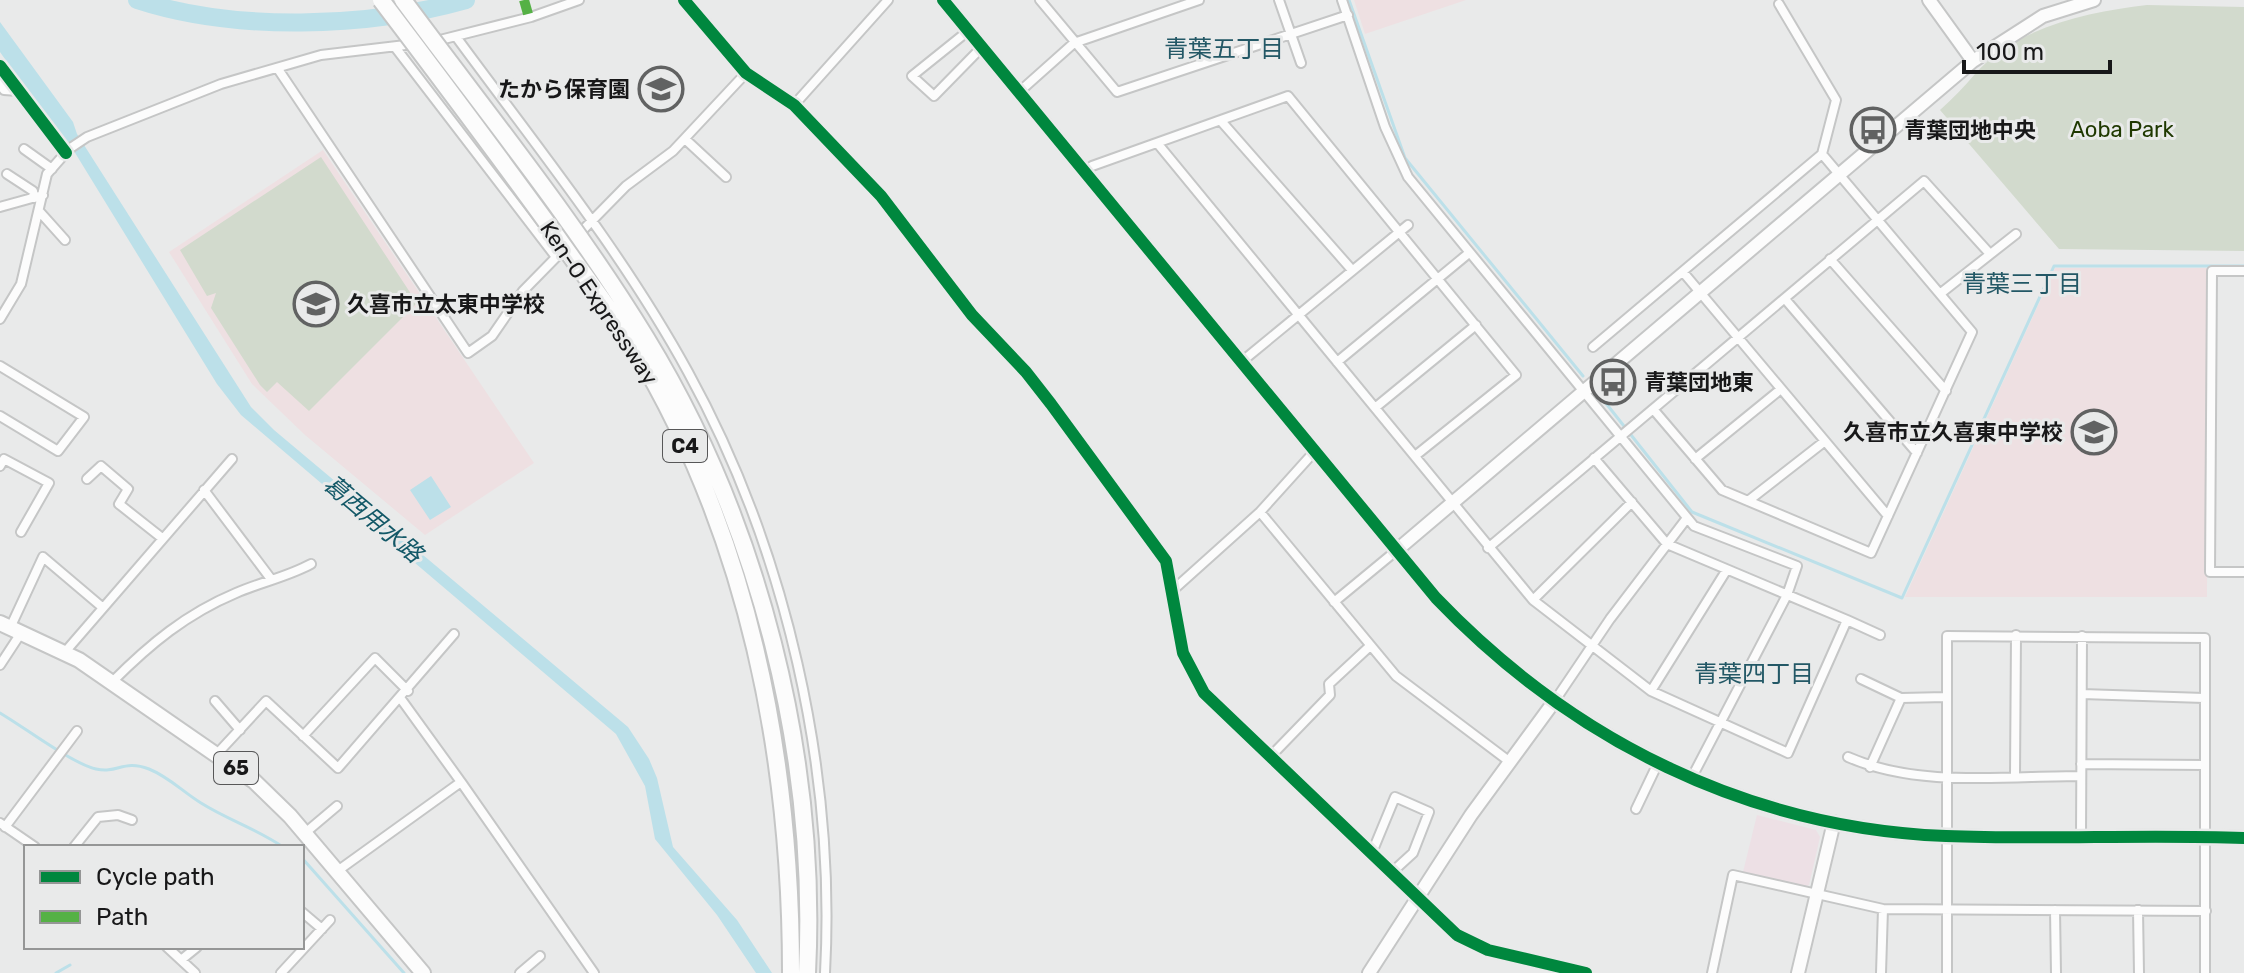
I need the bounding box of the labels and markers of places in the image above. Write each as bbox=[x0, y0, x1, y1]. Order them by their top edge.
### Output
school or university icon: たから保育園 bbox=[637, 65, 685, 113]
place label: たから保育園 bbox=[498, 76, 630, 103]
bus stop icon: 青葉団地中央 bbox=[1849, 106, 1897, 154]
place label: 青葉団地中央 bbox=[1904, 117, 2036, 144]
school or university icon: 久喜市立太東中学校 bbox=[292, 280, 340, 328]
place label: 久喜市立太東中学校 bbox=[347, 291, 545, 318]
bus stop icon: 青葉団地東 bbox=[1589, 358, 1637, 406]
place label: 青葉団地東 bbox=[1644, 369, 1754, 396]
school or university icon: 久喜市立久喜東中学校 bbox=[2070, 408, 2118, 456]
place label: 久喜市立久喜東中学校 bbox=[1843, 419, 2063, 446]

